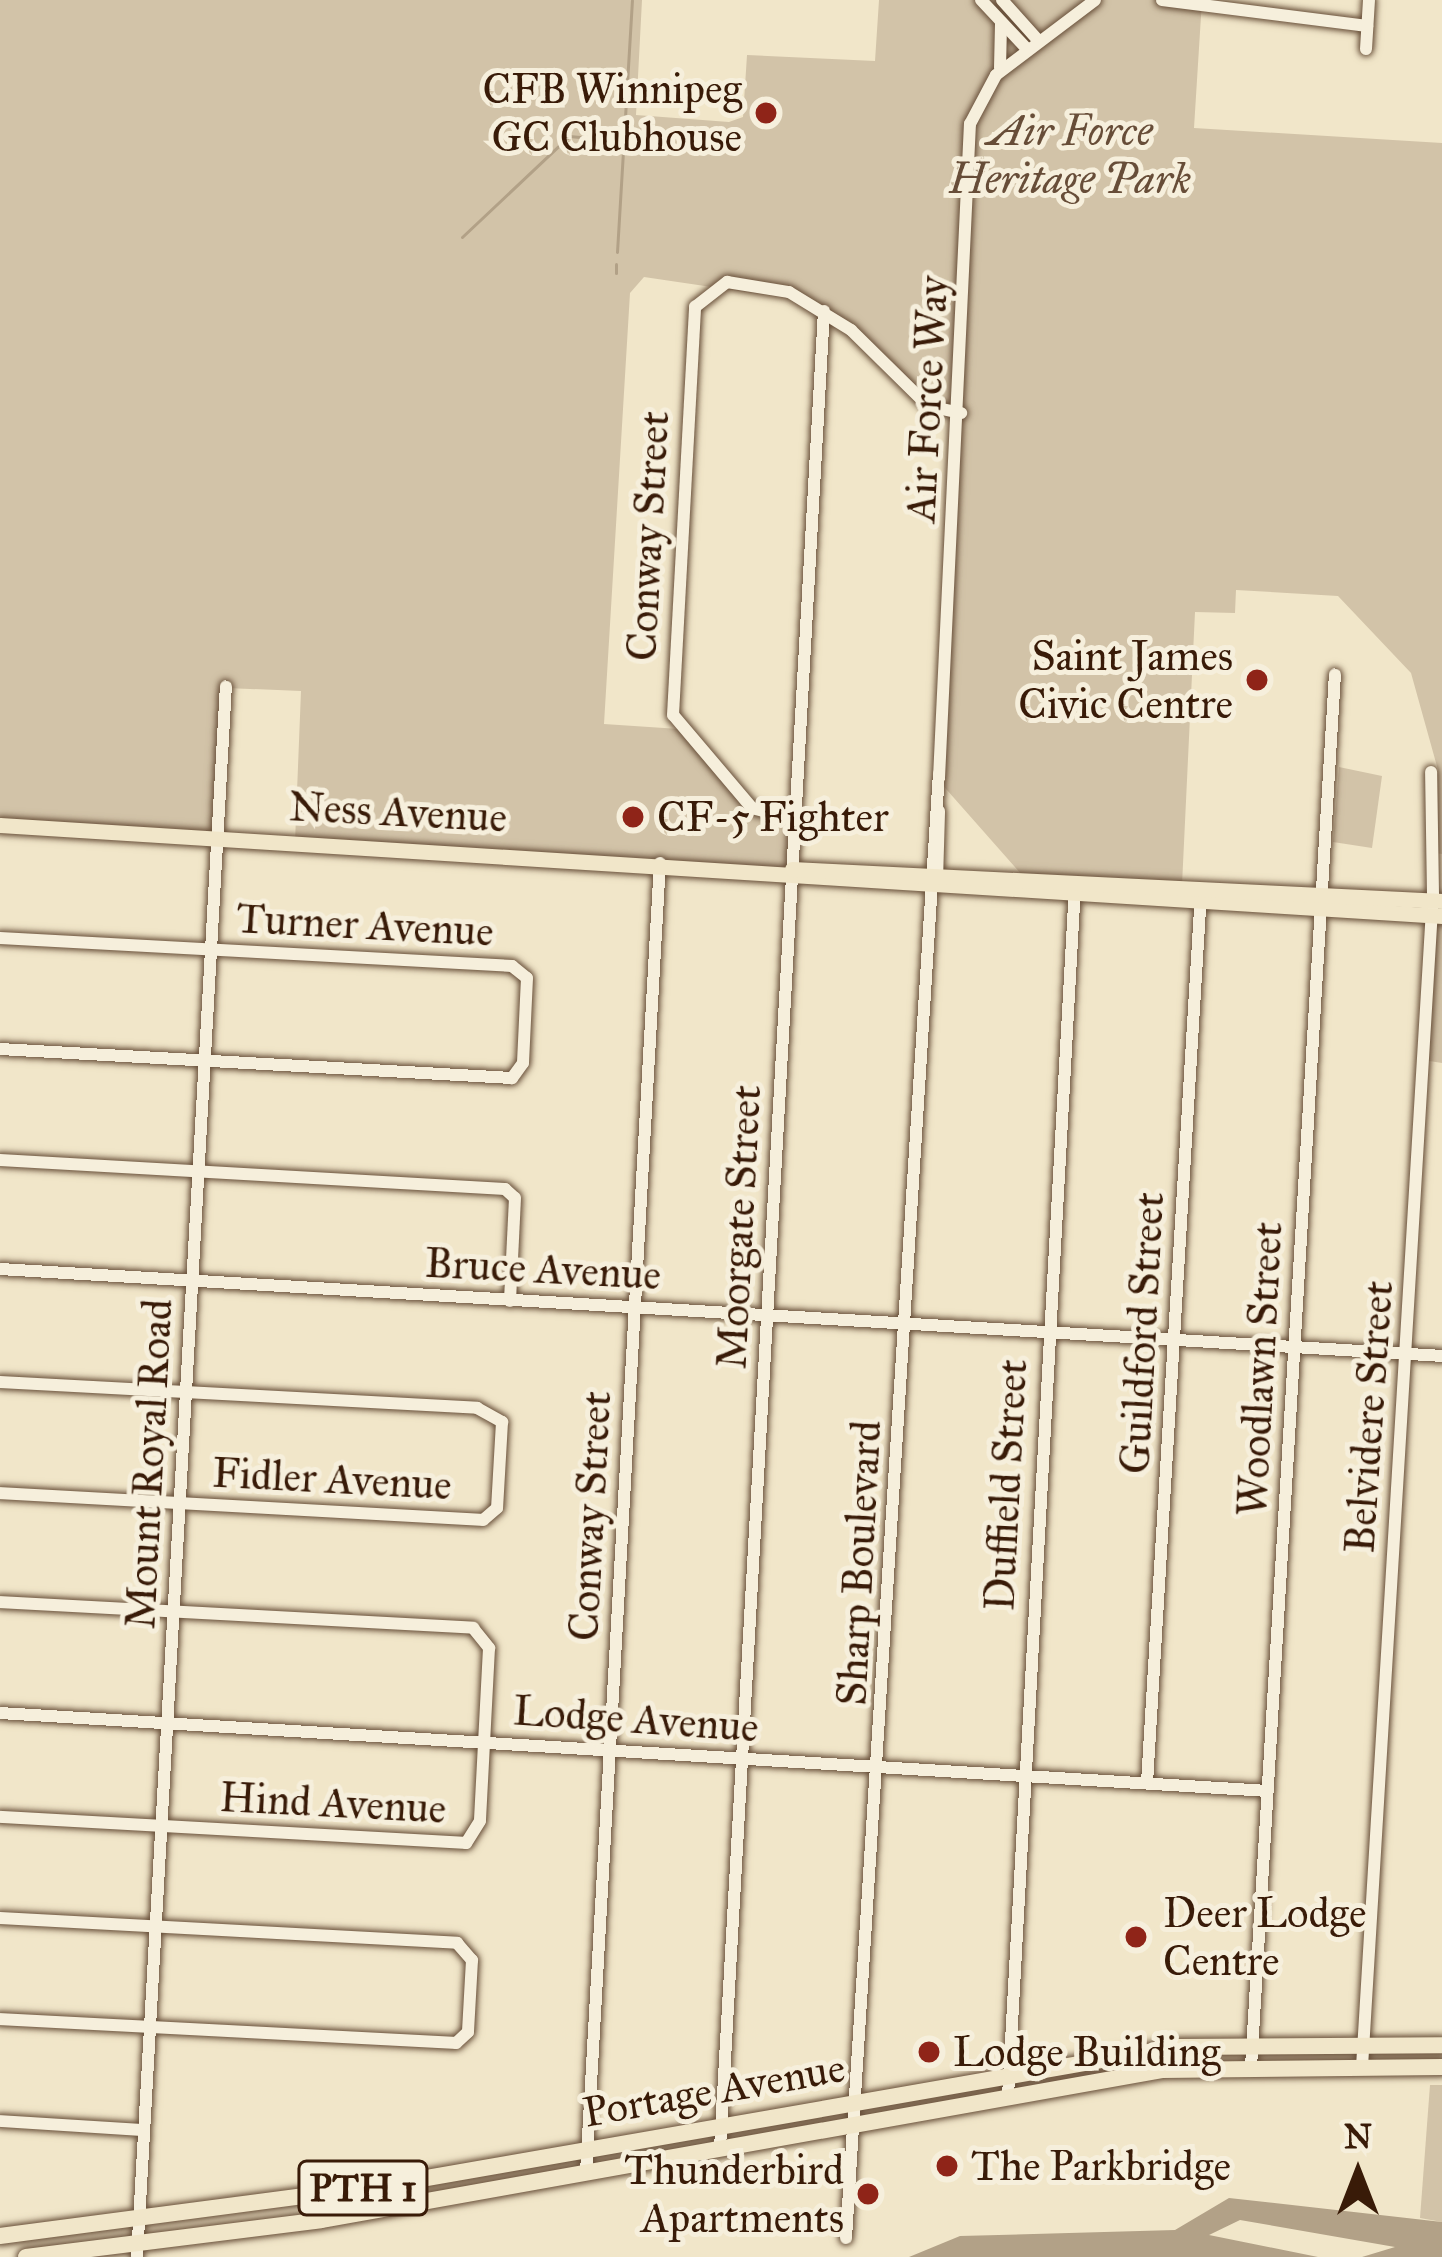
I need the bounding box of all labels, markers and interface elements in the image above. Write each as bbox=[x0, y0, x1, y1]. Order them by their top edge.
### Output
place label: CFB Winnipeg GC Clubhouse bbox=[483, 64, 742, 162]
marker: CFB Winnipeg GC Clubhouse bbox=[753, 100, 779, 126]
park label: Air Force Heritage Park bbox=[949, 106, 1191, 204]
street label: Air Force Way bbox=[895, 274, 959, 524]
street label: Conway Street bbox=[616, 410, 680, 662]
place label: Saint James Civic Centre bbox=[1018, 631, 1233, 730]
marker: Saint James Civic Centre bbox=[1244, 667, 1270, 693]
street label: Ness Avenue bbox=[288, 781, 508, 843]
place label: CF-5 Fighter bbox=[657, 792, 889, 842]
marker: CF-5 Fighter bbox=[620, 804, 646, 830]
street label: Turner Avenue bbox=[235, 893, 495, 957]
street label: Moorgate Street bbox=[706, 1084, 772, 1370]
street label: Guildford Street bbox=[1109, 1191, 1175, 1475]
street label: Woodlawn Street bbox=[1227, 1221, 1293, 1517]
street label: Bruce Avenue bbox=[424, 1238, 662, 1300]
street label: Belvidere Street bbox=[1334, 1279, 1404, 1555]
street label: Mount Royal Road bbox=[115, 1298, 183, 1630]
street label: Duffield Street bbox=[974, 1358, 1038, 1612]
street label: Conway Street bbox=[558, 1390, 622, 1642]
street label: Sharp Boulevard bbox=[826, 1419, 892, 1707]
street label: Fidler Avenue bbox=[211, 1448, 453, 1510]
street label: Lodge Avenue bbox=[512, 1685, 760, 1753]
street label: Hind Avenue bbox=[218, 1772, 448, 1834]
place label: Deer Lodge Centre bbox=[1163, 1888, 1367, 1986]
marker: Deer Lodge Centre bbox=[1120, 1921, 1152, 1953]
place label: Lodge Building bbox=[953, 2027, 1221, 2077]
marker: Lodge Building bbox=[916, 2039, 942, 2065]
street label: Portage Avenue bbox=[579, 2042, 849, 2138]
north arrow bbox=[1298, 2113, 1418, 2233]
text: N bbox=[1344, 2117, 1372, 2157]
place label: The Parkbridge bbox=[971, 2141, 1231, 2191]
place label: Thunderbird Apartments bbox=[624, 2145, 844, 2244]
marker: The Parkbridge bbox=[934, 2153, 960, 2179]
road number: PTH 1 bbox=[297, 2155, 429, 2221]
marker: Thunderbird Apartments bbox=[855, 2181, 881, 2207]

